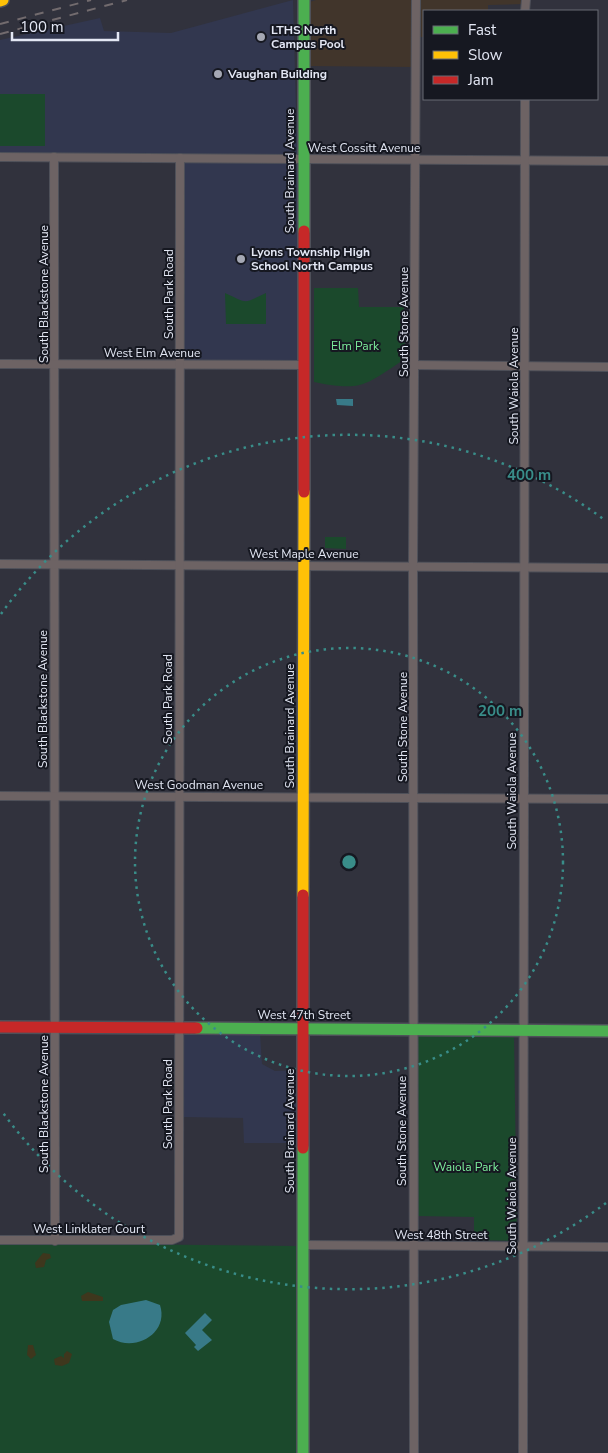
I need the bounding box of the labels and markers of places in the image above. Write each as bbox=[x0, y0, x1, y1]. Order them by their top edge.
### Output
place label: LTHS North Campus Pool bbox=[271, 22, 345, 52]
marker: LTHS North Campus Pool bbox=[255, 31, 267, 43]
place label: Vaughan Building bbox=[227, 66, 327, 82]
marker: Vaughan Building bbox=[212, 68, 224, 80]
place label: Lyons Township High School North Campus bbox=[251, 244, 373, 274]
marker: Lyons Township High School North Campus bbox=[235, 253, 247, 265]
centre of rings bbox=[340, 853, 358, 871]

